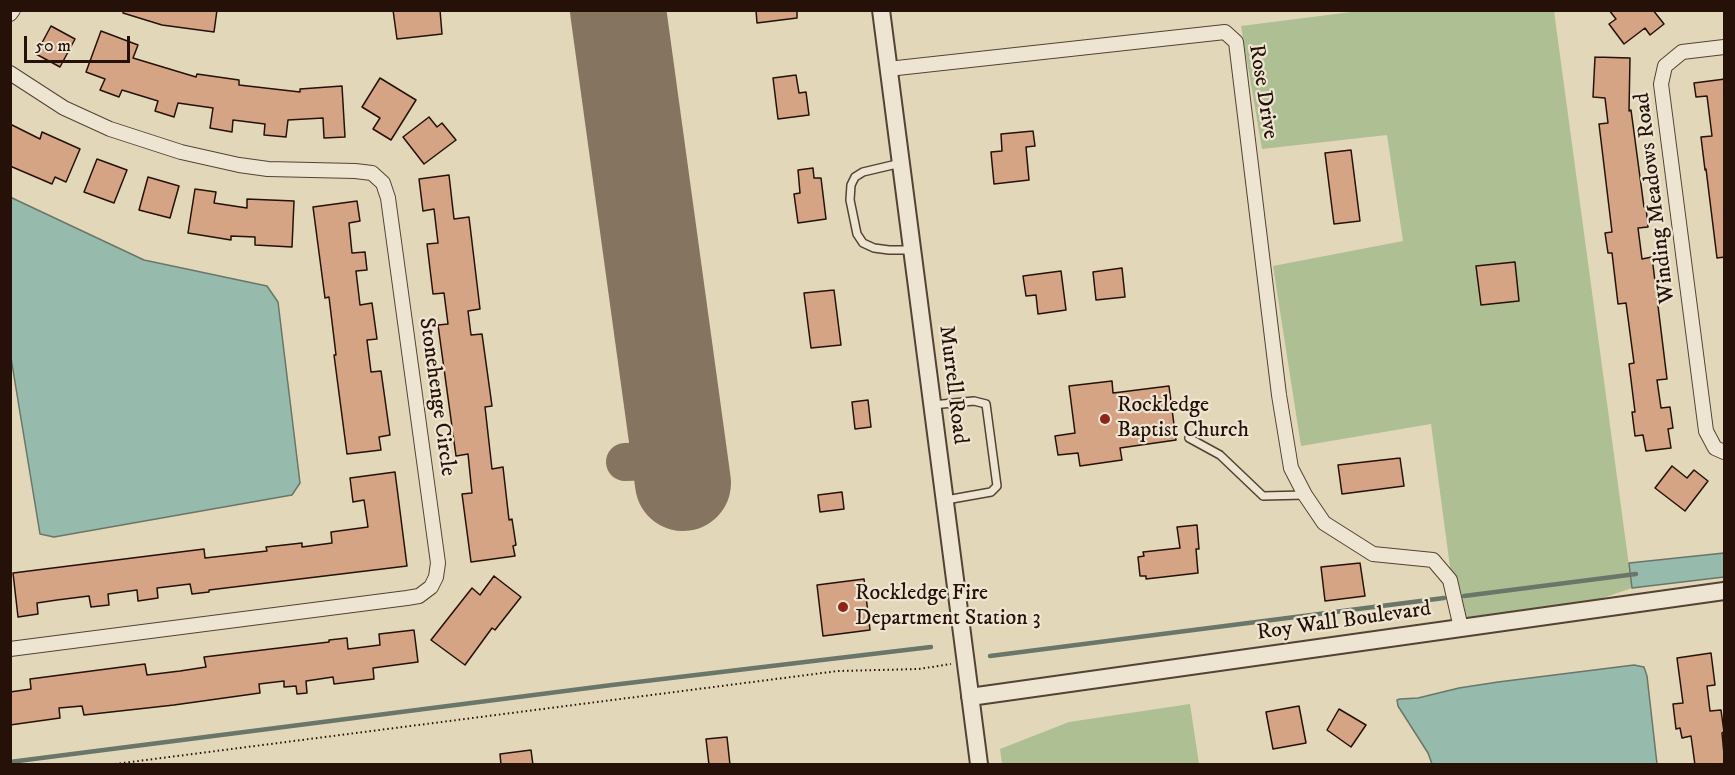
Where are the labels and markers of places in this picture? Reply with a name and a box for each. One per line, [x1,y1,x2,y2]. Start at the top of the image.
place label: Rockledge Baptist Church [1117,393,1249,445]
marker: Rockledge Baptist Church [1098,412,1112,426]
place label: Rockledge Fire Department Station 3 [855,581,1041,632]
marker: Rockledge Fire Department Station 3 [836,600,850,614]

